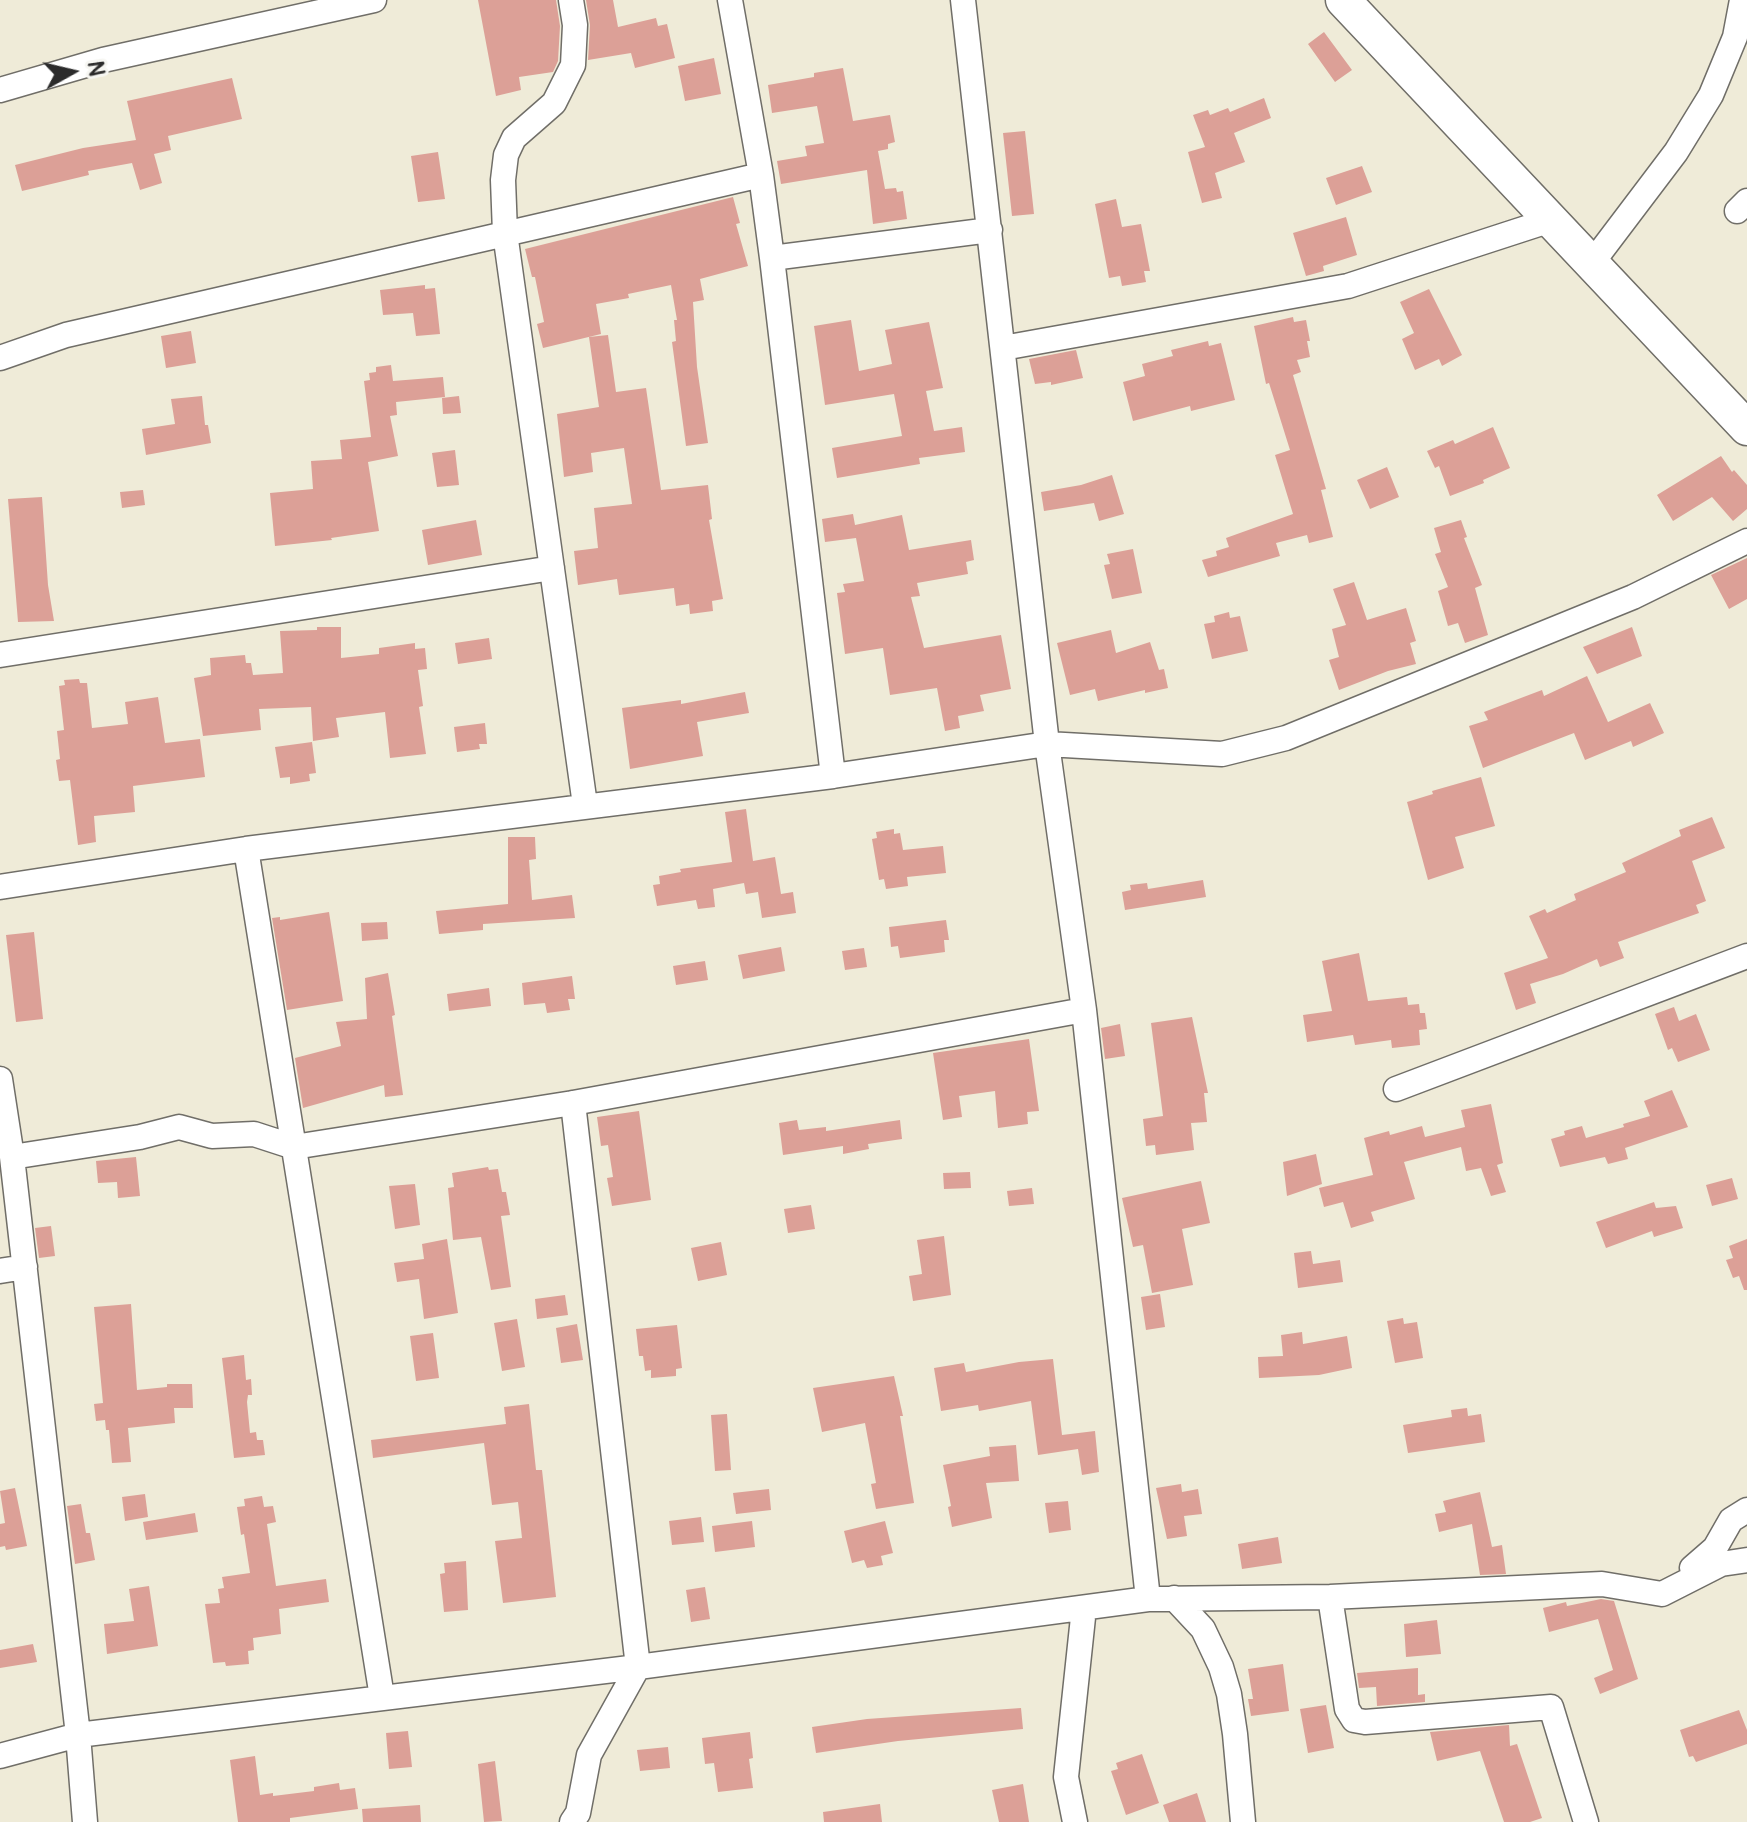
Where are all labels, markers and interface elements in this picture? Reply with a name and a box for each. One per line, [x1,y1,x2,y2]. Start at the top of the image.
north arrow [32,32,112,112]
text: N [81,59,111,78]

